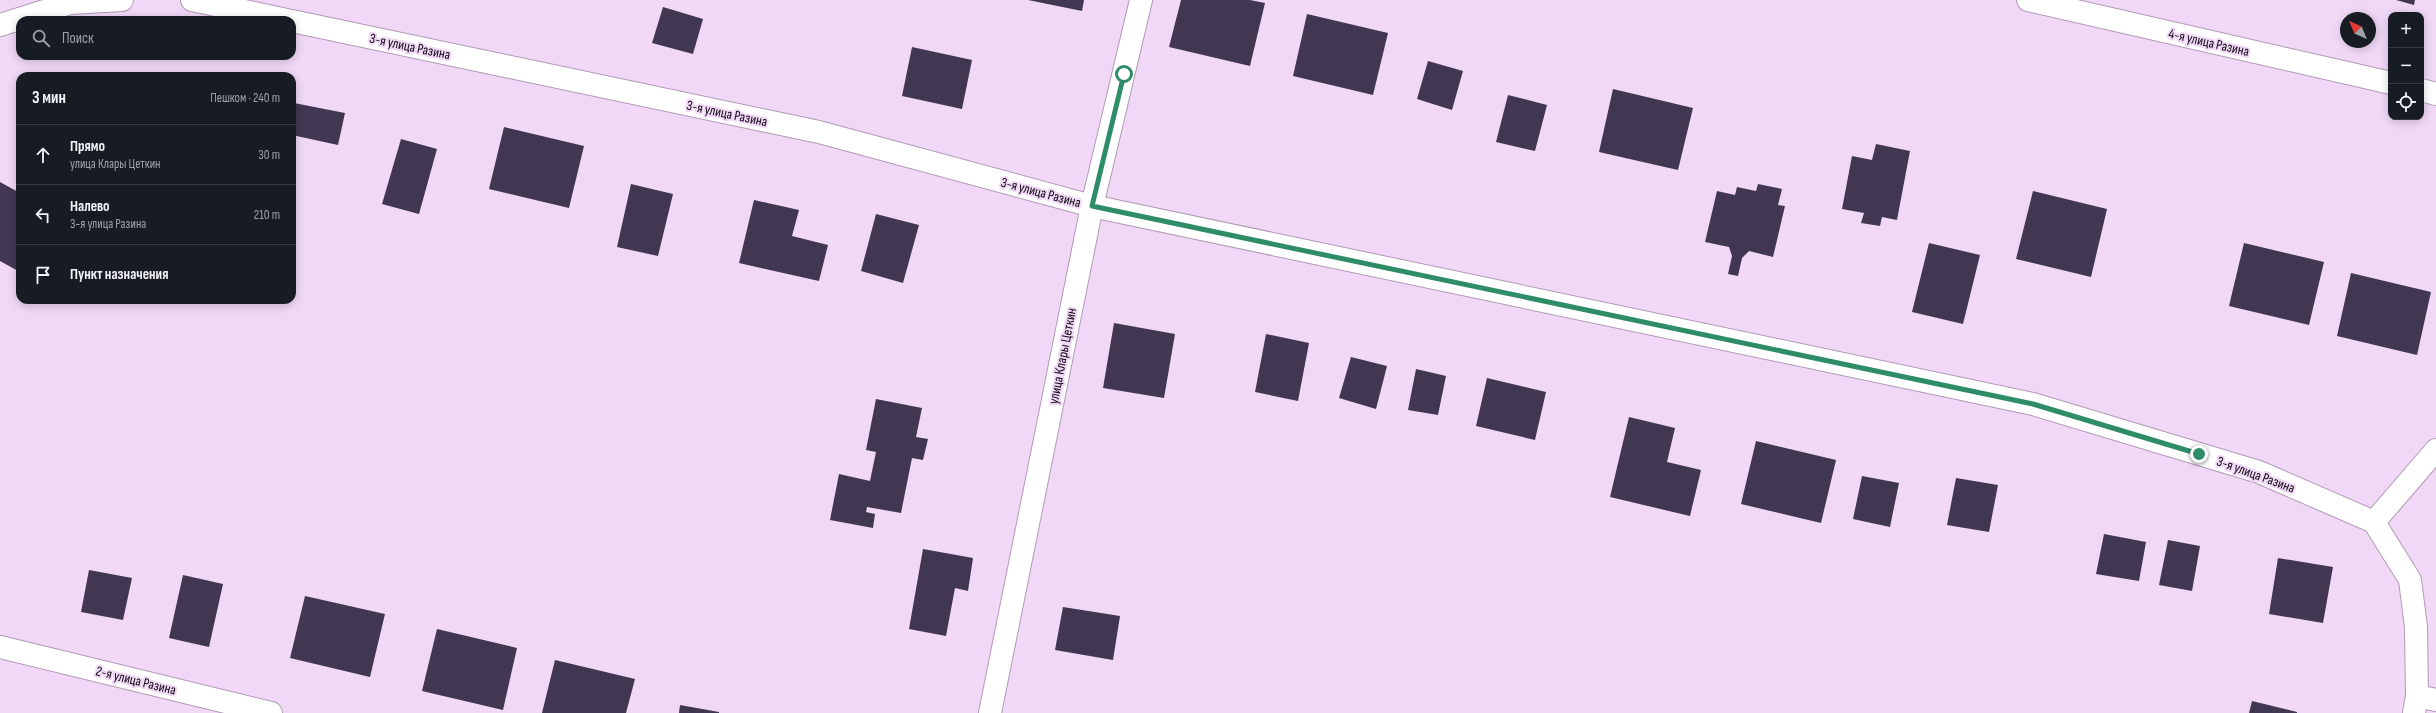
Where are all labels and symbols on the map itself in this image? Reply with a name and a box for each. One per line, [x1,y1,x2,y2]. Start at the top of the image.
north arrow [2340,12,2376,48]
street label: 4-я улица Разина [2167,25,2251,60]
street label: 3-я улица Разина [368,30,452,63]
route start [1115,65,1133,83]
street label: 3-я улица Разина [685,97,769,130]
street label: 3-я улица Разина [999,174,1083,211]
street label: улица Клары Цеткин [1045,306,1080,406]
route end [2190,445,2208,463]
street label: 3-я улица Разина [2214,452,2297,497]
street label: 2-я улица Разина [94,662,178,699]

